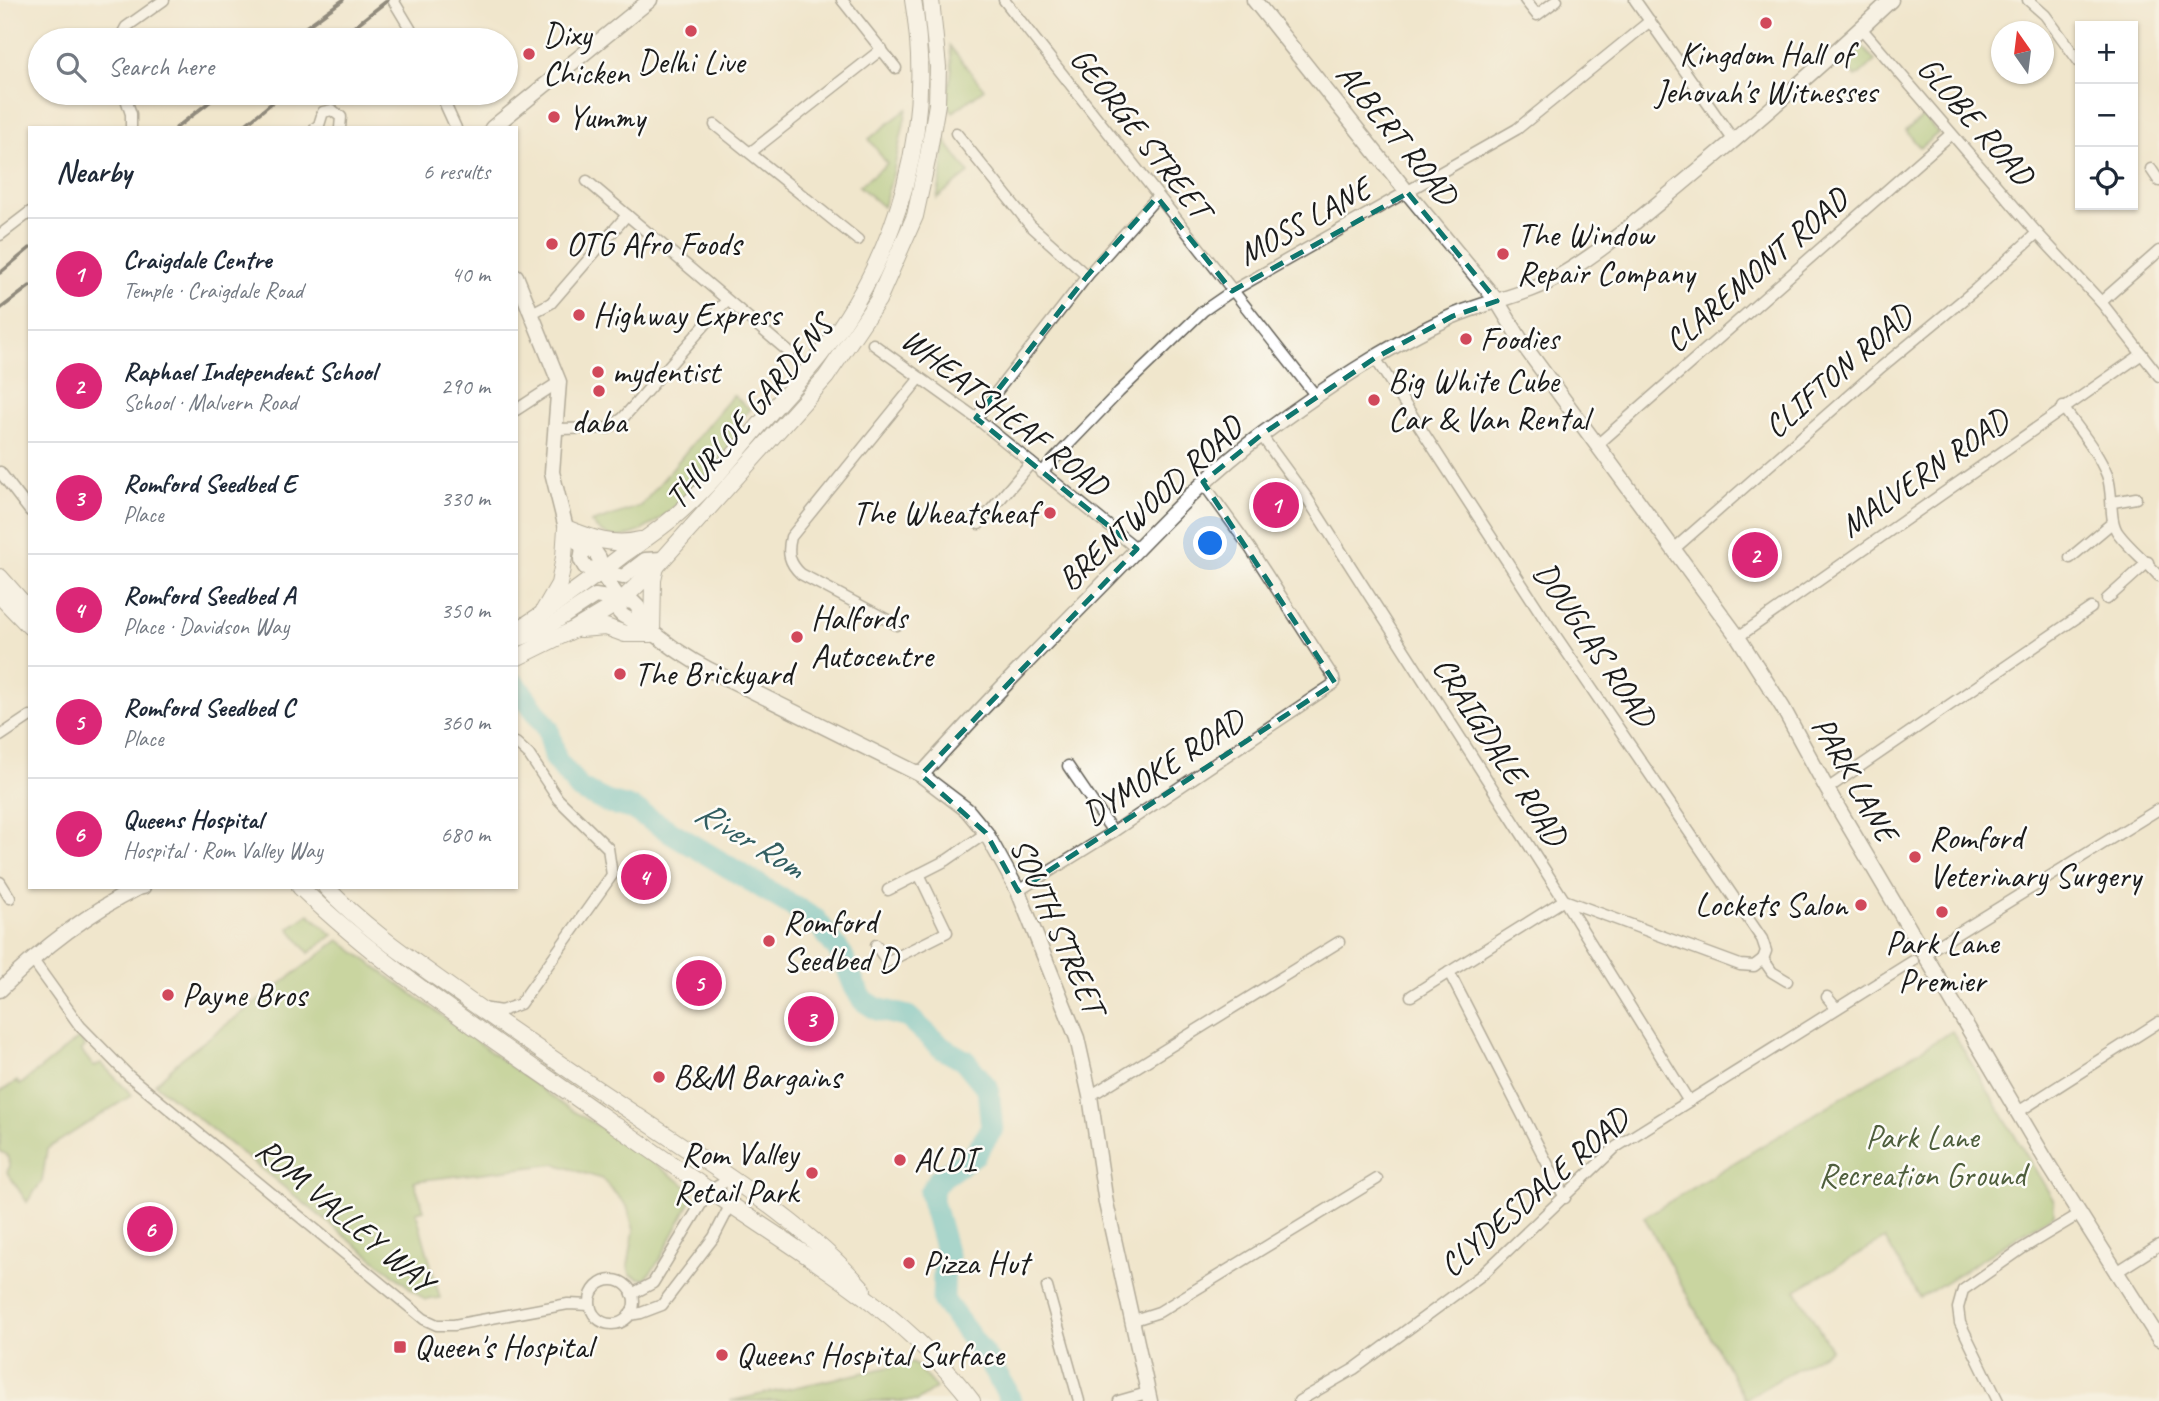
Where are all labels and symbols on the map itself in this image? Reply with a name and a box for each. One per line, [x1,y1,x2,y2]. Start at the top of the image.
place label: Dixy Chicken [543,14,630,94]
marker: Kingdom Hall of Jehovah's Witnesses [1758,15,1774,31]
north arrow [1991,21,2054,84]
marker: Delhi Live [683,23,699,39]
place label: Kingdom Hall of Jehovah's Witnesses [1653,33,1880,113]
street label: GEORGE STREET [1061,39,1225,233]
place label: Delhi Live [637,41,747,83]
marker: Dixy Chicken [521,46,537,62]
street label: GLOBE ROAD [1908,48,2045,196]
street label: ALBERT ROAD [1327,54,1469,216]
place label: Yummy [568,96,648,138]
marker: Yummy [546,109,562,125]
street label: MOSS LANE [1230,165,1381,275]
street label: CLAREMONT ROAD [1655,177,1859,361]
place label: The Window Repair Company [1517,214,1697,294]
place label: OTG Afro Foods [566,223,744,265]
marker: OTG Afro Foods [544,236,560,252]
marker: The Window Repair Company [1495,246,1511,262]
street label: CLIFTON ROAD [1755,293,1923,447]
place label: Highway Express [593,294,783,336]
street label: THURLOE GARDENS [655,302,846,518]
marker: Highway Express [571,307,587,323]
street label: WHEATSHEAF ROAD [893,318,1119,508]
place label: Foodies [1480,318,1561,360]
marker: Foodies [1458,331,1474,347]
place label: mydentist [612,351,723,393]
place label: Big White Cube Car & Van Rental [1388,360,1594,440]
marker: mydentist [590,364,606,380]
marker: daba [591,383,607,399]
marker: Big White Cube Car & Van Rental [1366,392,1382,408]
street label: MALVERN ROAD [1831,398,2019,547]
place label: daba [572,401,628,443]
street label: BRENTWOOD ROAD [1049,405,1253,599]
pin: 1 [1253,479,1299,531]
place label: The Wheatsheaf [852,492,1043,534]
marker: The Wheatsheaf [1042,505,1058,521]
your location [1193,526,1227,560]
pin: 2 [1732,529,1778,581]
street label: DOUGLAS ROAD [1524,554,1667,737]
place label: Halfords Autocentre [811,597,935,677]
marker: Halfords Autocentre [789,629,805,645]
street label: CRAIGDALE ROAD [1423,648,1578,856]
place label: The Brickyard [634,653,798,695]
marker: The Brickyard [612,666,628,682]
street label: DYMOKE ROAD [1074,698,1254,835]
street label: PARK LANE [1802,709,1910,853]
water label: River Rom [687,789,815,890]
place label: Romford Veterinary Surgery [1929,817,2143,897]
street label: SOUTH STREET [1001,831,1118,1027]
marker: Romford Veterinary Surgery [1907,849,1923,865]
pin: 4 [621,851,667,903]
place label: Lockets Salon [1695,884,1849,926]
marker: Lockets Salon [1853,897,1869,913]
place label: Romford Seedbed D [783,901,901,981]
marker: Park Lane Premier [1934,904,1950,920]
place label: Park Lane Premier [1885,922,2001,1002]
marker: Romford Seedbed D [761,933,777,949]
pin: 5 [676,957,722,1009]
place label: Payne Bros [182,974,309,1016]
marker: Payne Bros [160,987,176,1003]
pin: 3 [788,993,834,1045]
place label: B&M Bargains [673,1056,844,1098]
marker: B&M Bargains [651,1069,667,1085]
street label: CLYDESDALE ROAD [1431,1096,1640,1286]
park label: Park Lane Recreation Ground [1818,1116,2031,1196]
street label: ROM VALLEY WAY [247,1128,447,1305]
place label: Rom Valley Retail Park [674,1133,801,1213]
place label: ALDI [914,1139,983,1181]
marker: ALDI [892,1152,908,1168]
marker: Rom Valley Retail Park [804,1165,820,1181]
pin: 6 [127,1203,173,1255]
place label: Pizza Hut [923,1242,1033,1284]
marker: Pizza Hut [901,1255,917,1271]
place label: Queen's Hospital [414,1326,598,1368]
place label: Queens Hospital Surface [736,1334,1006,1376]
marker: Queen's Hospital [392,1339,408,1355]
marker: Queens Hospital Surface [714,1347,730,1363]

